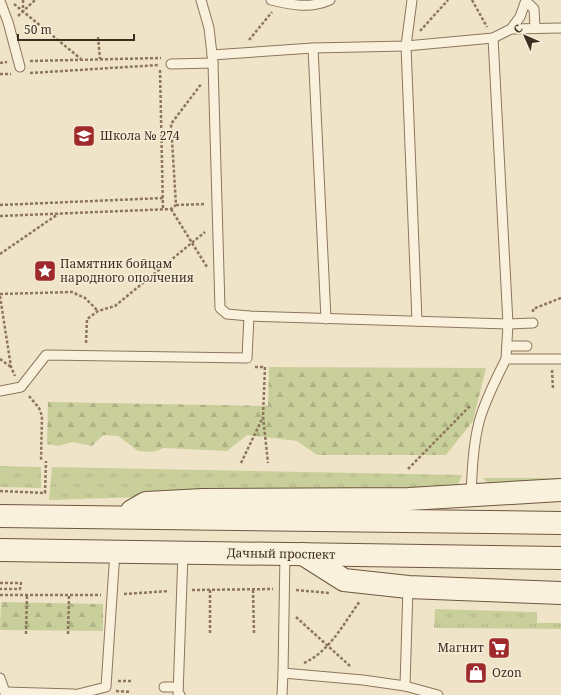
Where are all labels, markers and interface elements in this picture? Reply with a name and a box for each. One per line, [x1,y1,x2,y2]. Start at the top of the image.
scale bar [18,16,134,42]
north arrow [505,16,545,56]
text: 50 m [24,21,52,38]
text: С [510,21,525,36]
school or university icon: Школа № 274 [71,123,97,149]
place label: Школа № 274 [100,127,180,144]
place label: Памятник бойцам народного ополчения [60,255,194,286]
place icon: Памятник бойцам народного ополчения [32,258,58,284]
street label: Дачный проспект [227,544,336,563]
supermarket icon: Магнит [486,635,512,661]
place label: Магнит [437,639,485,656]
shop icon: Ozon [463,660,489,686]
place label: Ozon [492,664,522,681]

